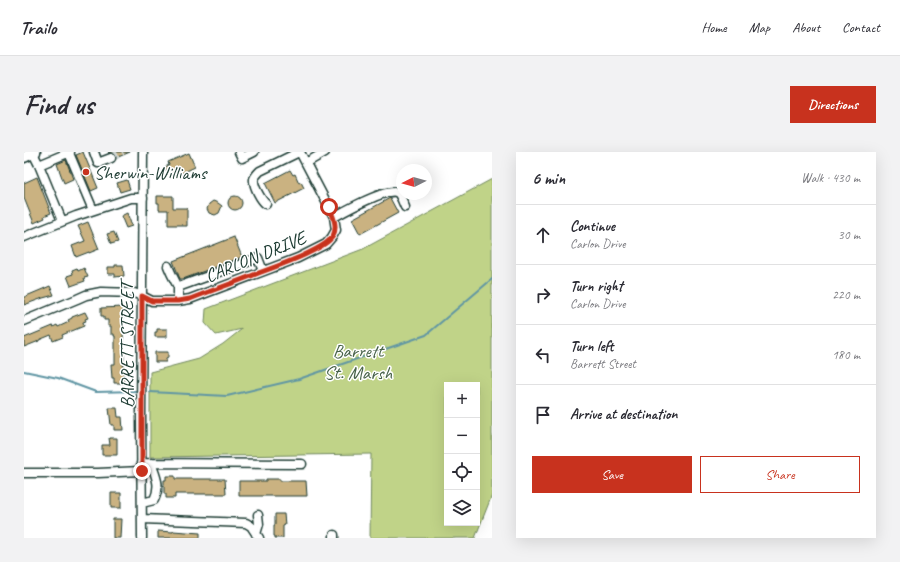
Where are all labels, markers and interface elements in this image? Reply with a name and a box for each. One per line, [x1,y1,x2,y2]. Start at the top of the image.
text: Trailo [20,16,56,40]
text: Home [701,19,727,36]
text: Map [749,19,770,36]
text: About [792,19,820,36]
text: Contact [842,19,880,36]
button: Directions [790,86,876,123]
text: Find us [24,87,94,122]
place label: Sherwin-Williams [94,161,209,185]
north arrow [396,164,432,200]
marker: Sherwin-Williams [81,167,91,177]
text: 6 min [532,168,565,189]
text: Walk · 430 m [801,170,860,186]
route start [320,198,338,216]
text: Continue [570,217,615,236]
icon: ahead [532,224,554,246]
street label: CARLON DRIVE [201,225,312,288]
text: 30 m [838,227,860,243]
text: Carlon Drive [570,236,626,252]
street label: BARRETT STREET [115,277,139,408]
text: Turn right [570,277,623,296]
icon: right [532,284,554,306]
text: 220 m [832,287,860,303]
text: Carlon Drive [570,296,626,312]
text: Turn left [570,337,613,356]
park label: Barrett St. Marsh [324,339,392,385]
icon: left [532,344,554,366]
text: 180 m [832,347,860,363]
text: Barrett Street [570,356,636,372]
map controls [444,382,480,526]
button: + [444,382,480,418]
icon: arrive [532,404,554,426]
text: Arrive at destination [570,405,677,424]
button: − [444,418,480,454]
button: locate [444,454,480,490]
button: Save [532,456,692,493]
button: Share [700,456,860,493]
route end [133,462,151,480]
button: layers [444,490,480,526]

